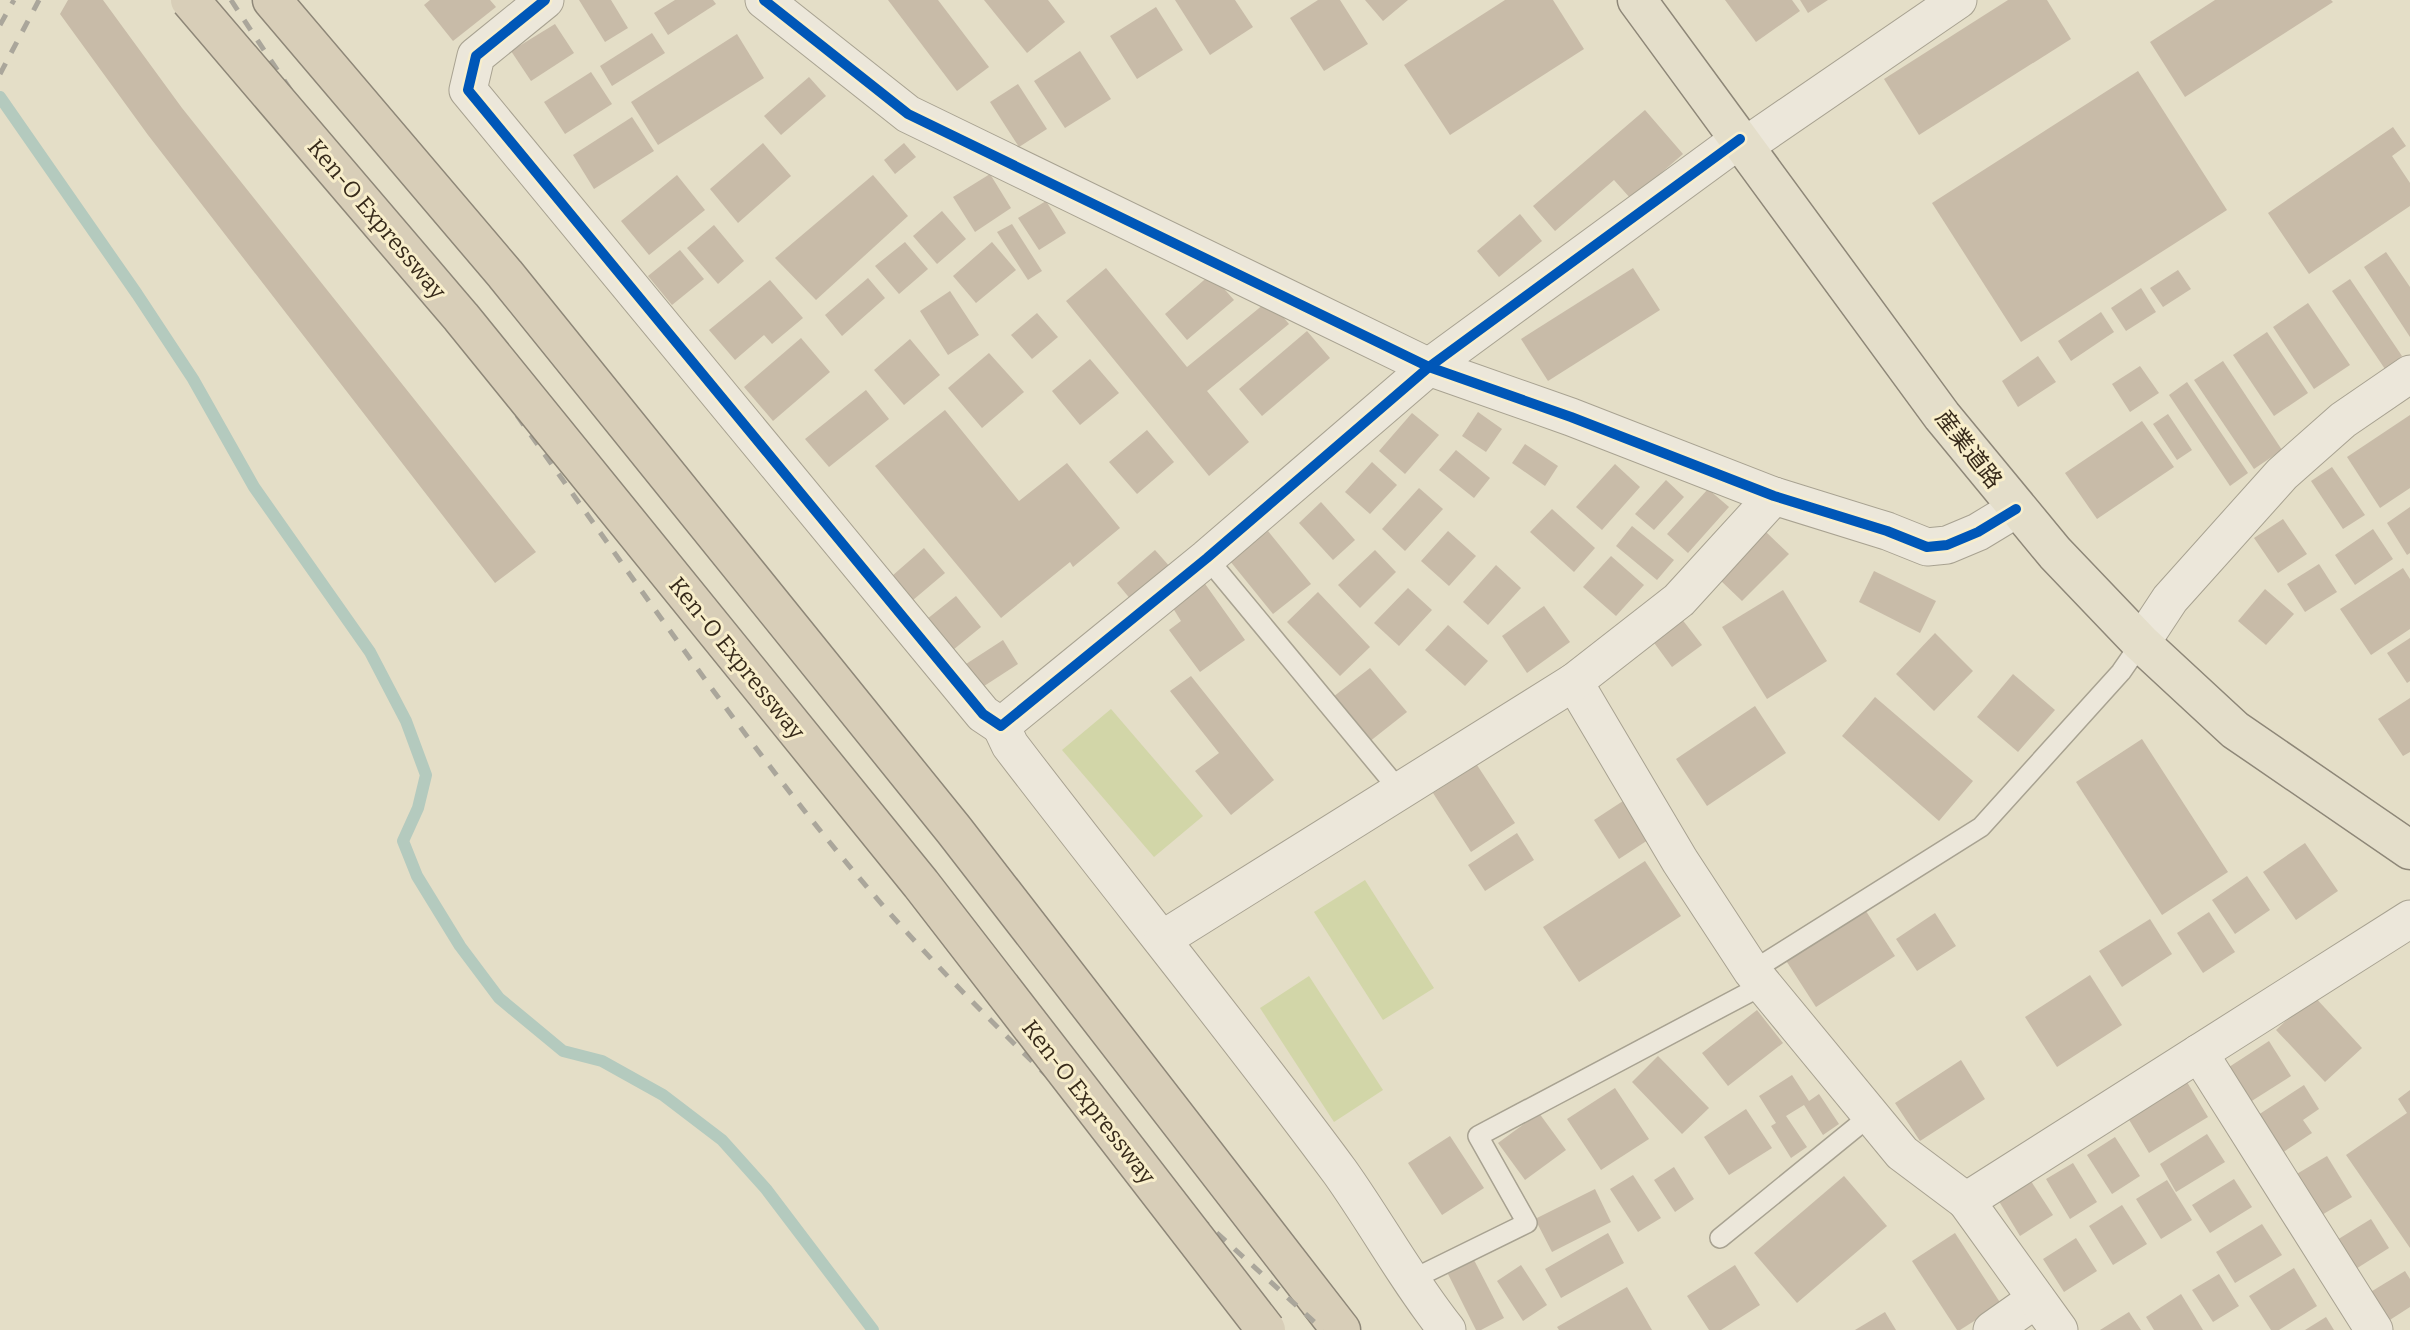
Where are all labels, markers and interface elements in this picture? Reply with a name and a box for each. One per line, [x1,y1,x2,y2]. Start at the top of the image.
street label: Ken-O Expressway [302,133,453,305]
street label: 産業道路 [1930,404,2008,494]
street label: Ken-O Expressway [663,571,811,745]
street label: Ken-O Expressway [1016,1014,1162,1190]

